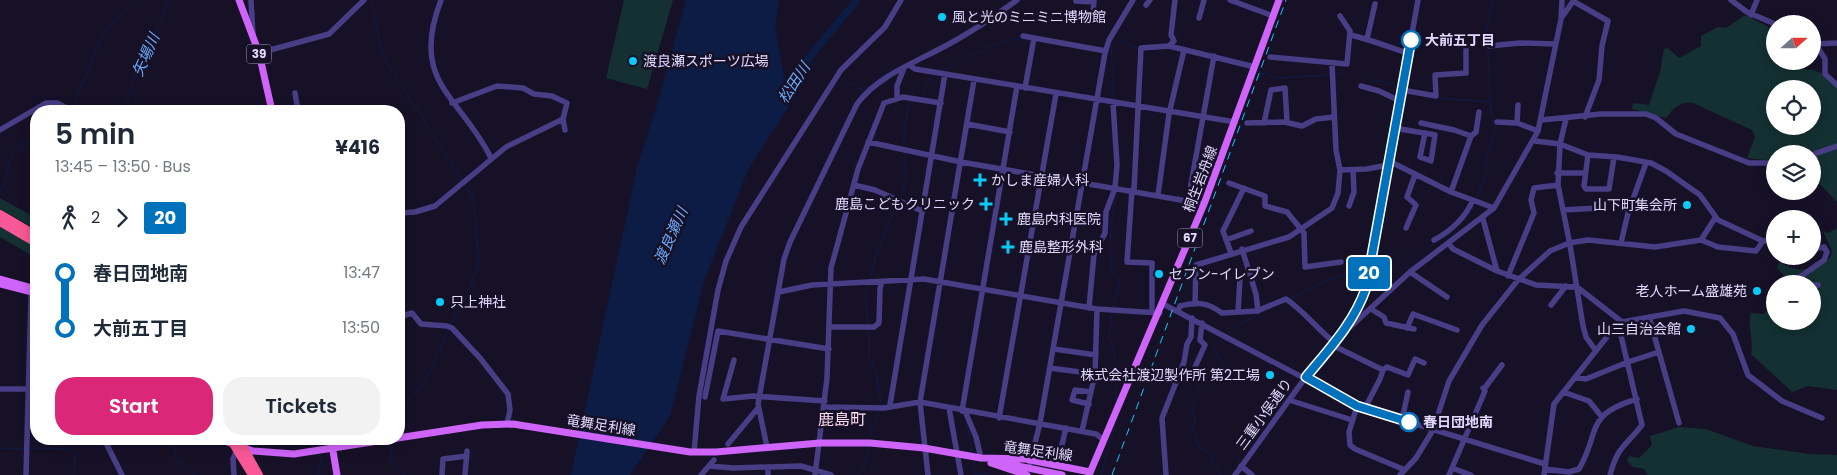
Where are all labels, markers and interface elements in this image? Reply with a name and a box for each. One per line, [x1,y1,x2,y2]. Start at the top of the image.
place label: 風と光のミニミニ博物館 [952,7,1106,27]
marker: 風と光のミニミニ博物館 [936,11,948,23]
north arrow [1766,15,1821,70]
map controls [1766,15,1821,330]
water label: 矢場川 [127,28,165,80]
marker: 大前五丁目 [1401,30,1421,50]
place label: 大前五丁目 [1425,30,1495,50]
road number: 39 [246,44,272,64]
place label: 渡良瀬スポーツ広場 [643,51,769,71]
marker: 渡良瀬スポーツ広場 [627,55,639,67]
water label: 松田川 [773,56,816,107]
button: locate [1766,80,1821,135]
text: 5 min [55,115,135,154]
text: ¥416 [335,134,380,161]
street label: 桐生岩舟線 [1178,143,1222,215]
button: layers [1766,145,1821,200]
text: 13:45 – 13:50 · Bus [55,155,191,178]
place label: かしま産婦人科 [991,170,1089,190]
marker: かしま産婦人科 [973,173,987,187]
place label: 鹿島こどもクリニック [835,194,975,214]
place label: 山下町集会所 [1593,195,1677,215]
marker: 鹿島こどもクリニック [979,197,993,211]
marker: 山下町集会所 [1681,199,1693,211]
water label: 渡良瀬川 [649,202,693,267]
icon: walk [55,204,83,232]
icon: forward [108,204,136,232]
text: 20 [154,205,176,230]
text: 2 [91,206,100,229]
place label: 鹿島内科医院 [1017,209,1101,229]
button: + [1766,210,1821,265]
marker: 鹿島内科医院 [999,212,1013,226]
road number: 67 [1178,228,1202,248]
place label: 鹿島整形外科 [1019,237,1103,257]
marker: 鹿島整形外科 [1001,240,1015,254]
line badge: 20 [1346,257,1392,289]
text: 春日団地南 [93,260,188,287]
text: 20 [1358,260,1380,285]
text: 13:47 [343,261,380,284]
place label: セブン-イレブン [1169,264,1275,284]
marker: セブン-イレブン [1153,268,1165,280]
button: − [1766,275,1821,330]
place label: 老人ホーム盛雄苑 [1635,281,1747,301]
marker: 老人ホーム盛雄苑 [1751,285,1763,297]
place label: 只上神社 [450,292,506,312]
marker: 只上神社 [434,296,446,308]
text: 大前五丁目 [93,315,188,342]
text: 13:50 [342,316,380,339]
place label: 山三自治会館 [1597,319,1681,339]
marker: 山三自治会館 [1685,323,1697,335]
place label: 株式会社渡辺製作所 第2工場 [1080,365,1260,385]
marker: 株式会社渡辺製作所 第2工場 [1264,369,1276,381]
street label: 三重小俣通り [1231,374,1297,454]
button: Start [55,377,213,435]
button: Tickets [223,377,380,435]
district label: 鹿島町 [818,408,866,431]
street label: 竜舞足利線 [565,410,637,440]
marker: 春日団地南 [1399,412,1419,432]
place label: 春日団地南 [1423,412,1493,432]
street label: 竜舞足利線 [1002,436,1074,466]

